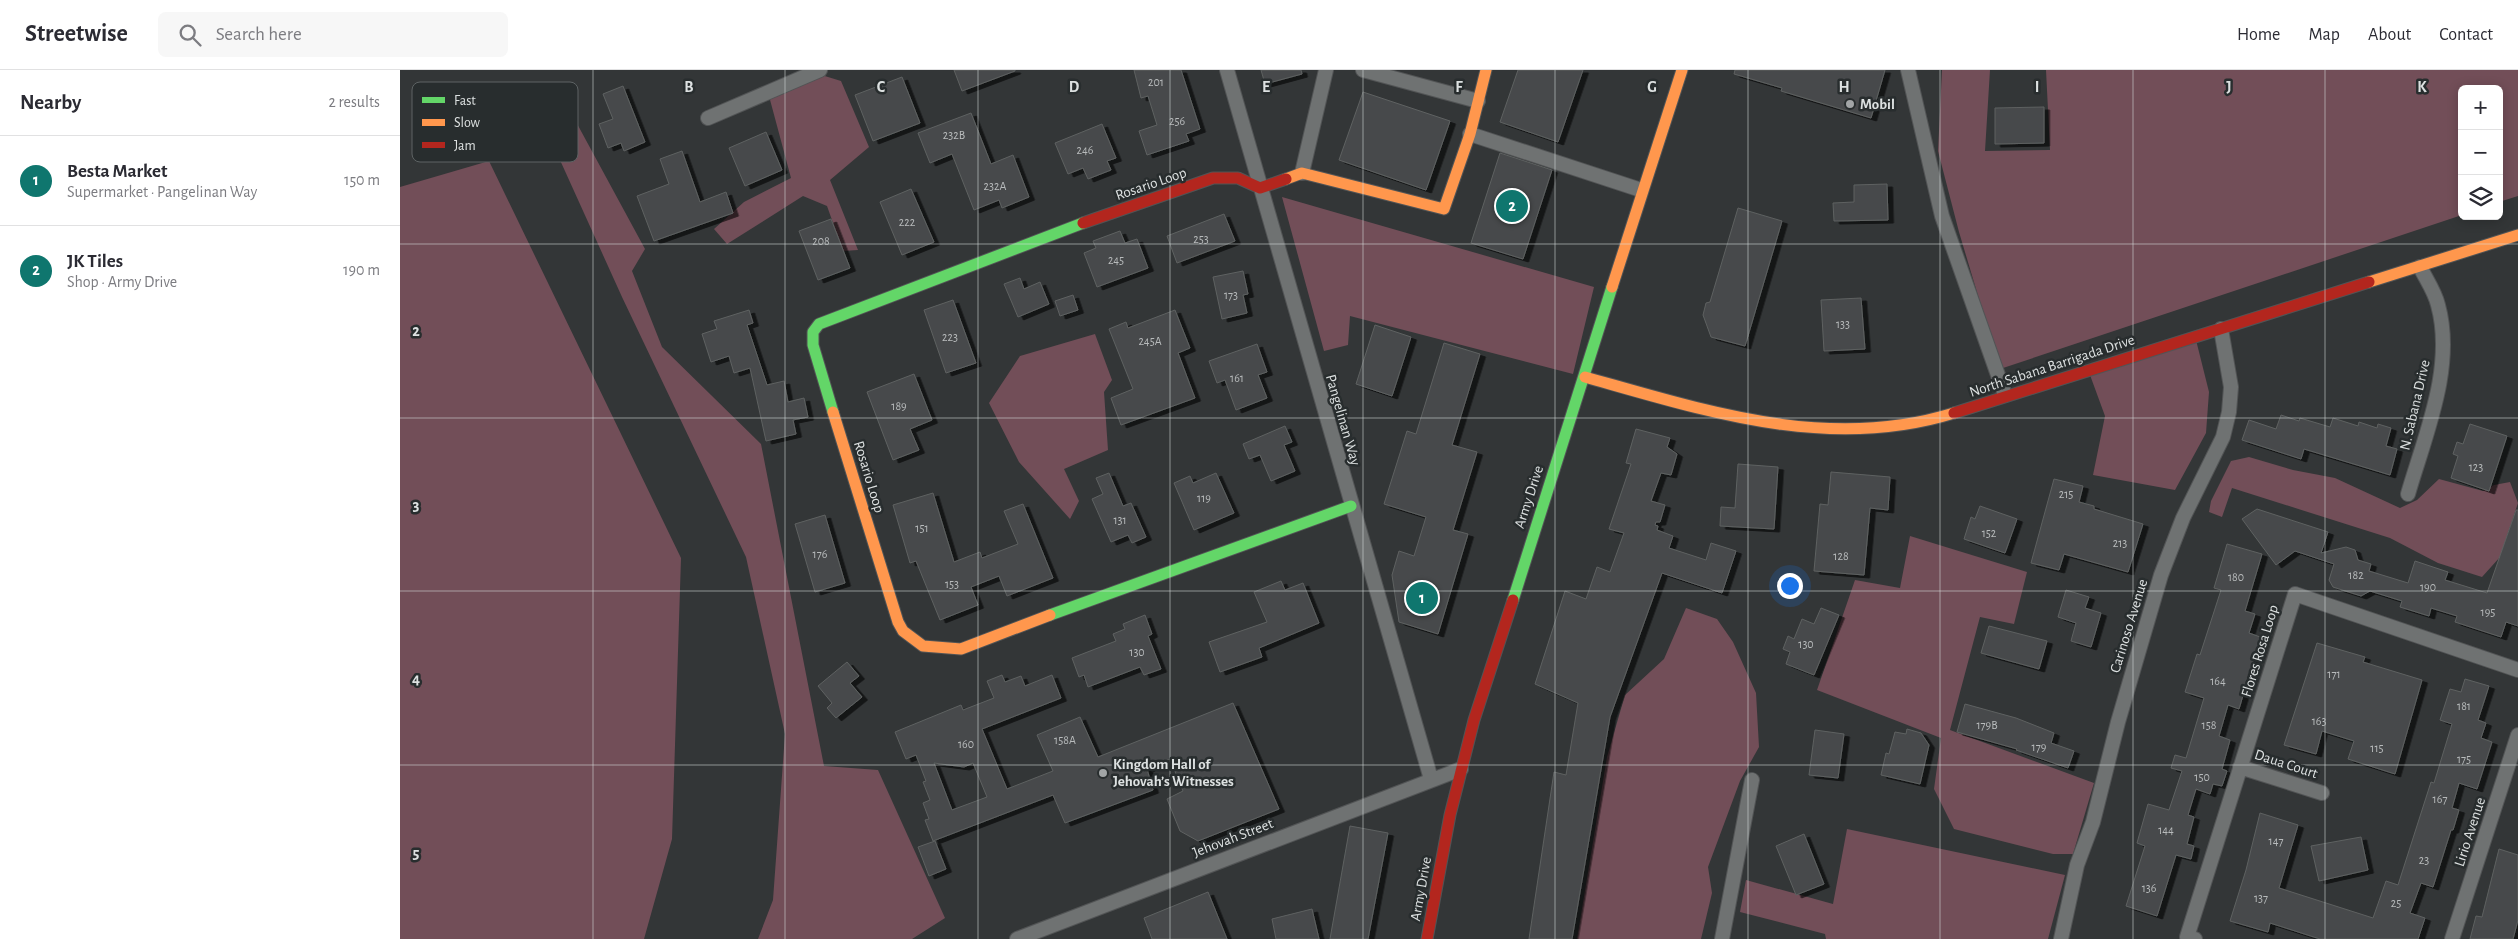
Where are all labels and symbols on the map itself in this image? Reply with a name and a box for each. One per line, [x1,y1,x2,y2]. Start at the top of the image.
house number: 201 [1148,76,1164,88]
text: B [684,79,694,95]
text: C [877,79,886,95]
text: D [1069,79,1080,95]
text: E [1262,79,1270,95]
text: F [1455,79,1463,95]
text: G [1647,79,1657,95]
text: H [1838,79,1850,95]
text: I [2035,79,2039,95]
text: J [2226,79,2232,95]
text: K [2417,79,2427,95]
legend [412,82,578,162]
text: Fast [454,94,476,108]
place label: Mobil [1860,97,1895,112]
marker: Mobil [1844,98,1856,110]
house number: 256 [1169,115,1185,127]
text: Slow [454,116,481,130]
house number: 232B [943,129,965,141]
text: Jam [454,139,476,153]
house number: 246 [1077,144,1094,156]
street label: Rosario Loop [1113,165,1189,203]
house number: 232A [984,180,1006,192]
pin: 2 [1496,187,1528,225]
house number: 222 [899,216,916,228]
house number: 253 [1193,233,1209,245]
house number: 208 [812,235,830,247]
house number: 245 [1108,254,1124,266]
house number: 173 [1224,289,1238,301]
house number: 133 [1836,318,1850,330]
text: 2 [412,323,420,339]
house number: 223 [942,331,958,343]
street label: North Sabana Barrigada Drive [1967,332,2137,400]
house number: 245A [1138,335,1162,347]
street label: N. Sabana Drive [2397,358,2433,452]
house number: 161 [1230,372,1244,384]
street label: Pangelinan Way [1323,373,1363,468]
house number: 189 [891,400,907,412]
street label: Rosario Loop [851,439,887,515]
house number: 123 [2469,461,2483,473]
street label: Army Drive [1512,464,1546,530]
house number: 215 [2059,488,2073,500]
house number: 119 [1197,492,1211,504]
text: 3 [413,497,420,513]
house number: 131 [1113,514,1127,526]
house number: 151 [915,522,929,534]
house number: 152 [1982,527,1997,539]
house number: 213 [2113,537,2127,549]
house number: 176 [813,548,828,560]
house number: 128 [1833,550,1849,562]
house number: 182 [2348,569,2364,581]
house number: 180 [2228,571,2244,583]
your location [1777,573,1803,599]
street label: Carinoso Avenue [2108,577,2150,675]
house number: 153 [945,578,959,590]
pin: 1 [1406,579,1438,617]
house number: 190 [2420,581,2436,593]
street label: Flores Rosa Loop [2239,603,2281,699]
house number: 195 [2481,606,2495,618]
house number: 130 [1798,638,1814,650]
house number: 130 [1129,646,1145,658]
house number: 171 [2327,668,2341,680]
text: 4 [412,671,420,687]
house number: 164 [2210,675,2226,687]
house number: 181 [2457,700,2471,712]
house number: 163 [2312,715,2326,727]
house number: 179B [1976,719,1998,731]
house number: 158 [2202,719,2217,731]
house number: 158A [1054,734,1076,746]
house number: 160 [958,738,974,750]
house number: 179 [2032,741,2047,753]
house number: 115 [2370,742,2384,754]
street label: Daua Court [2252,747,2320,781]
house number: 175 [2457,753,2471,765]
place label: Kingdom Hall of Jehovah’s Witnesses [1113,757,1234,789]
marker: Kingdom Hall of Jehovah’s Witnesses [1097,767,1109,779]
house number: 150 [2194,771,2210,783]
house number: 167 [2433,793,2447,805]
street label: Lirio Avenue [2452,795,2488,869]
street label: Jehovah Street [1191,816,1275,860]
house number: 144 [2158,824,2174,836]
house number: 147 [2269,835,2283,847]
text: 5 [413,845,420,861]
house number: 23 [2419,854,2429,866]
street label: Army Drive [1408,856,1434,922]
house number: 136 [2142,882,2157,894]
house number: 137 [2254,892,2268,904]
house number: 25 [2391,897,2401,909]

